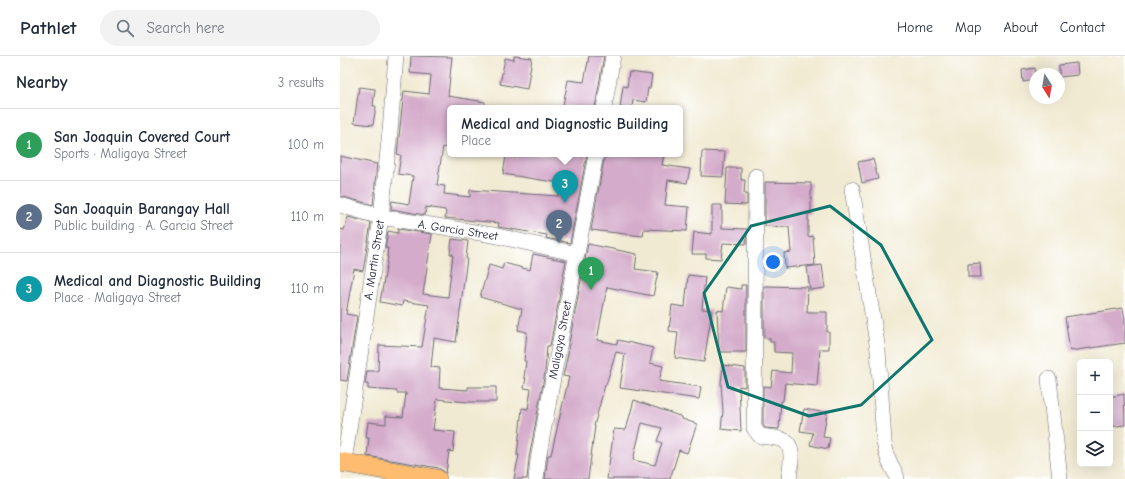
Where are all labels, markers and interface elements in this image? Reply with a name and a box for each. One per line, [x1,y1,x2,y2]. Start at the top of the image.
search box [100,10,380,46]
text: Pathlet [20,17,76,39]
icon: search [114,17,136,39]
text: Search here [146,19,225,37]
text: Home [897,19,933,36]
text: Map [955,19,981,36]
text: About [1003,19,1038,36]
text: Contact [1060,19,1105,36]
north arrow [1029,68,1065,104]
text: Nearby [16,73,67,92]
text: 3 results [278,75,324,90]
popup [447,105,683,157]
text: Medical and Diagnostic Building [461,115,669,133]
text: San Joaquin Covered Court [54,128,230,146]
text: Place [461,133,491,148]
text: 1 [26,137,32,152]
text: 100 m [288,137,324,152]
text: Sports · Maligaya Street [54,146,186,161]
pin: 3 [552,170,578,203]
text: San Joaquin Barangay Hall [54,200,230,218]
text: 2 [26,209,32,224]
text: 110 m [291,209,324,224]
pin: 2 [546,210,572,243]
street label: A. Garcia Street [417,217,500,243]
text: Public building · A. Garcia Street [54,218,233,233]
street label: A. Martin Street [361,219,387,301]
your location [763,252,783,272]
pin: 1 [578,257,604,290]
text: Medical and Diagnostic Building [54,272,261,290]
text: 3 [26,281,32,296]
text: 110 m [291,281,324,296]
text: Place · Maligaya Street [54,290,181,305]
street label: Maligaya Street [546,299,575,380]
map controls [1077,359,1113,467]
button: + [1077,359,1113,395]
button: − [1077,395,1113,431]
button: layers [1077,431,1113,467]

